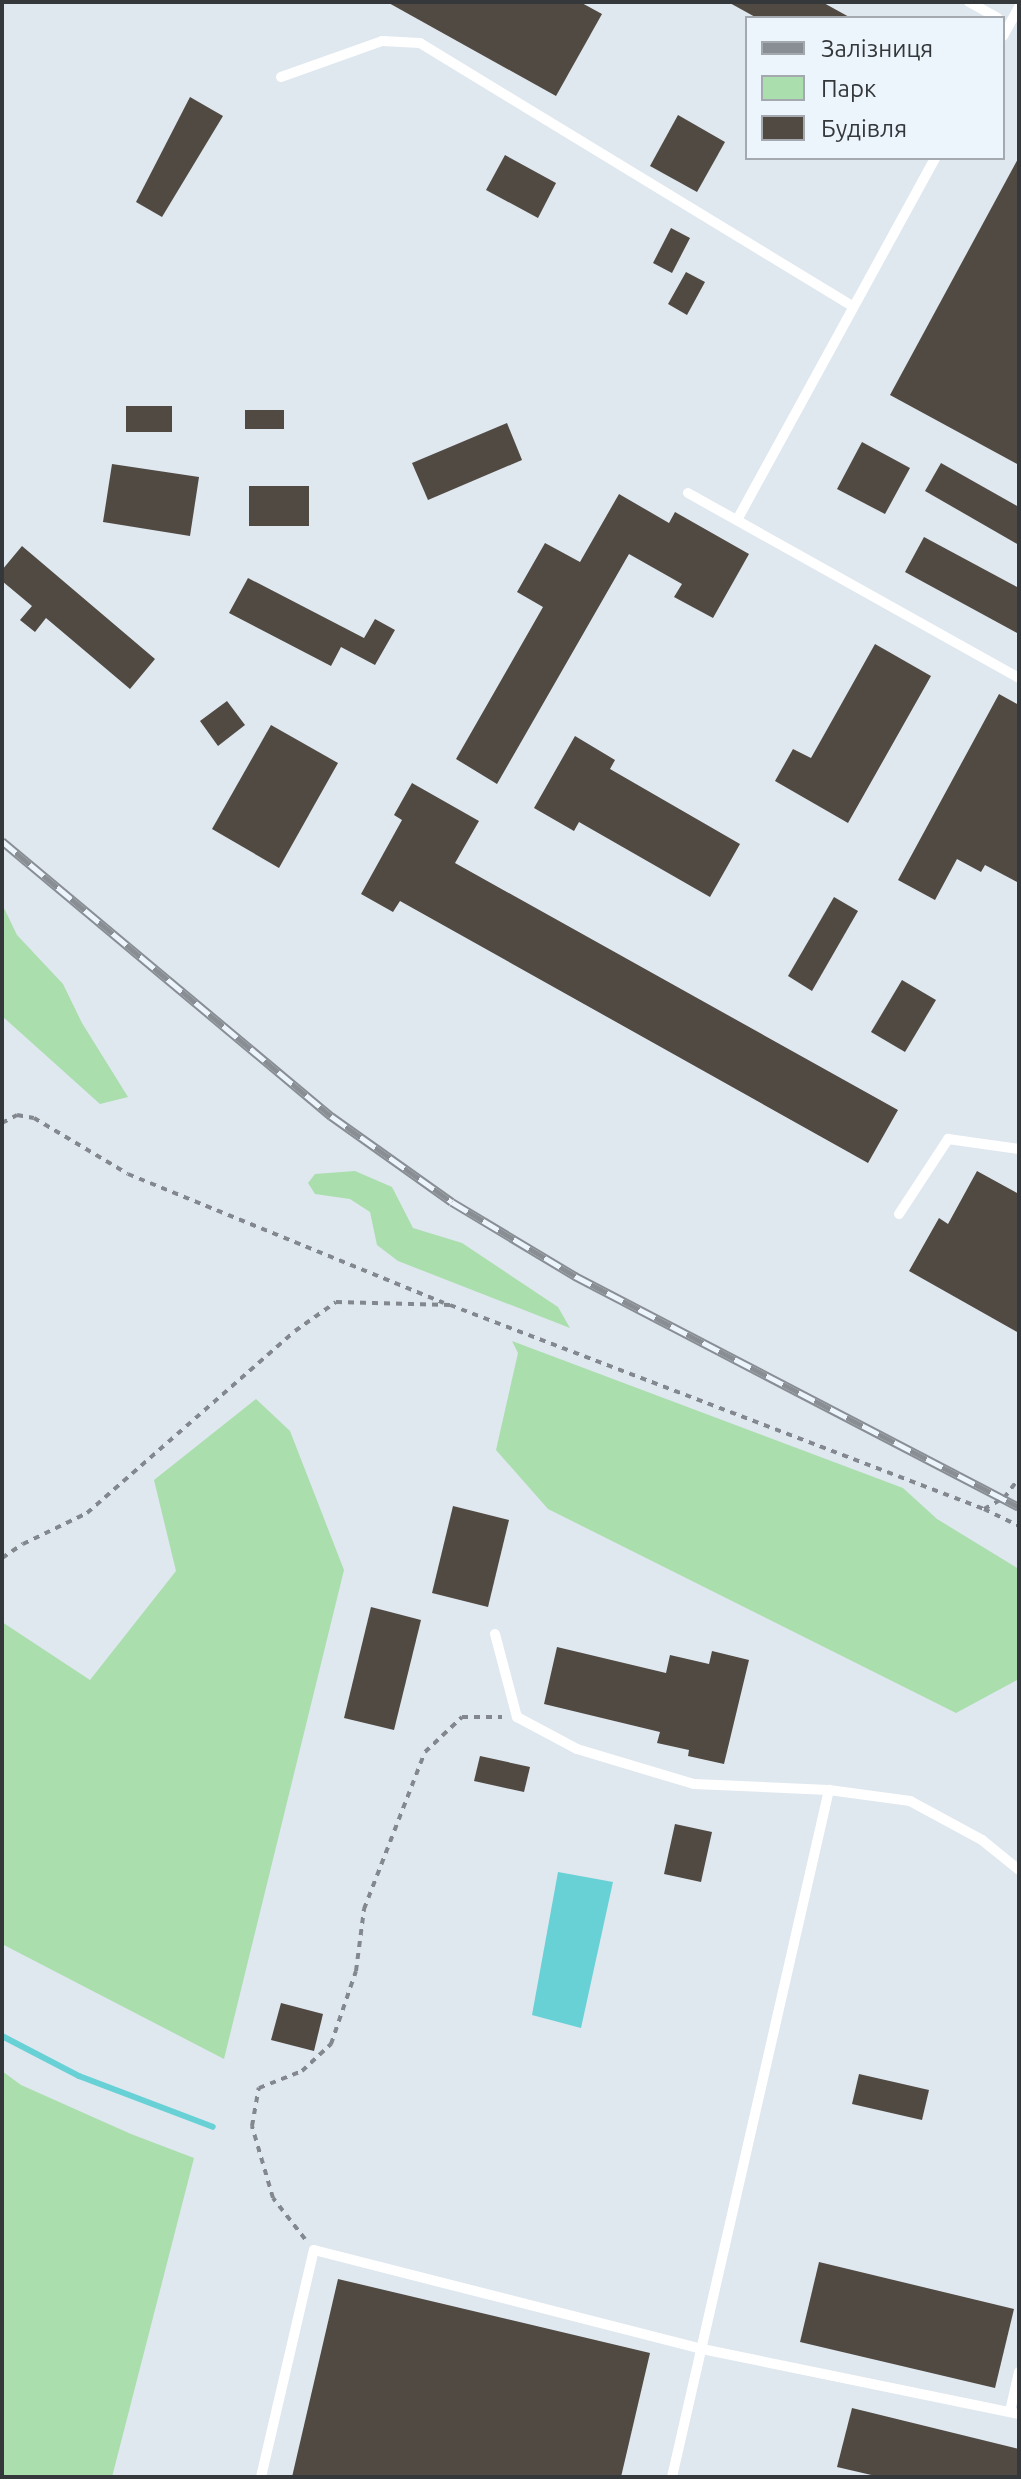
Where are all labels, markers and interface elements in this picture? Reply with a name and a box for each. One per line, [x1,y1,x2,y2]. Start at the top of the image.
legend [745,16,1005,160]
text: Залізниця [821,35,933,62]
text: Парк [821,75,876,102]
text: Будівля [821,115,907,142]

